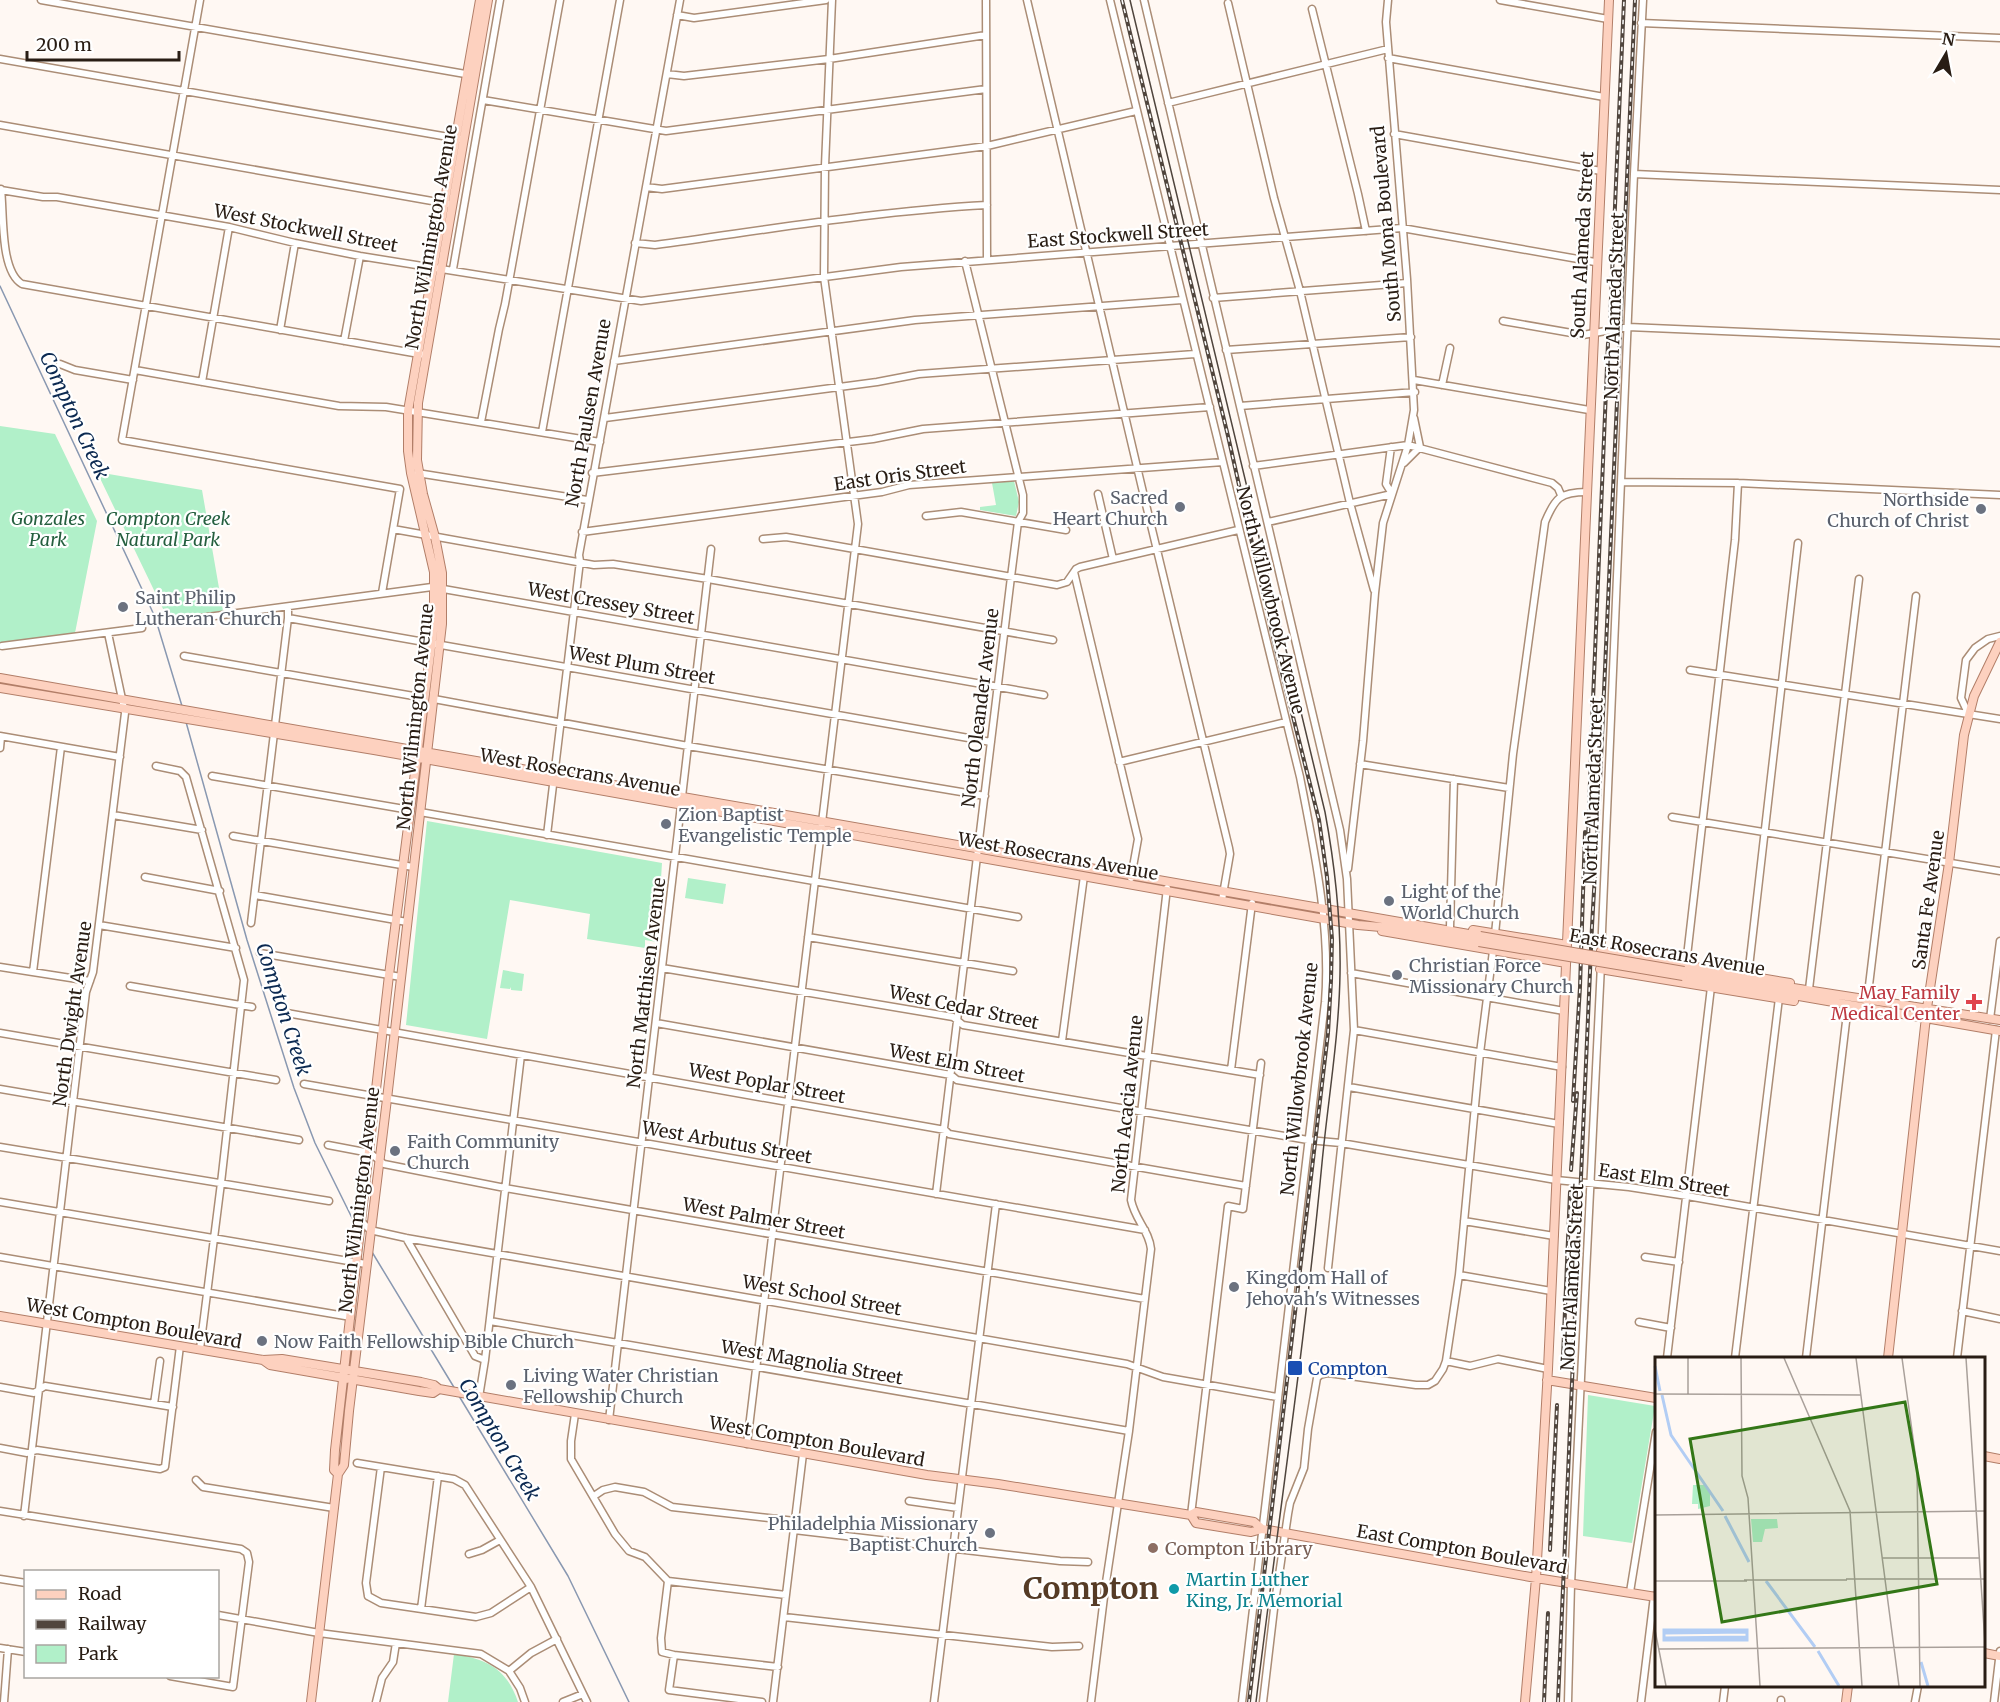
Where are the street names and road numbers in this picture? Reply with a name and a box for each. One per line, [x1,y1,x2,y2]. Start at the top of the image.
street label: North Wilmington Avenue [400,123,462,351]
street label: South Mona Boulevard [1366,125,1406,323]
street label: South Alameda Street [1566,151,1598,339]
street label: West Stockwell Street [211,199,400,257]
street label: North Alameda Street [1599,212,1629,400]
street label: East Stockwell Street [1027,217,1209,253]
street label: North Paulsen Avenue [560,317,616,509]
street label: East Oris Street [832,454,968,496]
street label: North Willowbrook Avenue [1232,484,1310,716]
street label: West Cressey Street [525,577,696,629]
street label: North Wilmington Avenue [392,603,438,831]
street label: North Oleander Avenue [956,607,1004,809]
street label: West Plum Street [566,641,717,689]
street label: North Alameda Street [1578,697,1608,885]
street label: West Rosecrans Avenue [477,743,682,801]
street label: West Rosecrans Avenue [955,827,1160,885]
street label: Santa Fe Avenue [1907,829,1949,971]
street label: North Matthisen Avenue [622,876,670,1090]
street label: North Dwight Avenue [48,920,96,1108]
street label: East Rosecrans Avenue [1567,923,1767,981]
street label: North Willowbrook Avenue [1275,961,1323,1197]
street label: West Cedar Street [886,980,1041,1034]
street label: North Acacia Avenue [1106,1014,1148,1194]
street label: West Elm Street [886,1038,1027,1087]
street label: West Poplar Street [686,1058,847,1108]
street label: North Wilmington Avenue [334,1086,384,1314]
street label: West Arbutus Street [639,1116,814,1168]
street label: East Elm Street [1597,1158,1731,1202]
street label: North Alameda Street [1556,1183,1588,1371]
street label: West Palmer Street [680,1192,847,1244]
street label: West School Street [740,1270,903,1320]
street label: West Compton Boulevard [24,1293,244,1353]
street label: West Magnolia Street [718,1334,905,1389]
street label: West Compton Boulevard [707,1411,927,1471]
street label: East Compton Boulevard [1355,1519,1569,1579]

